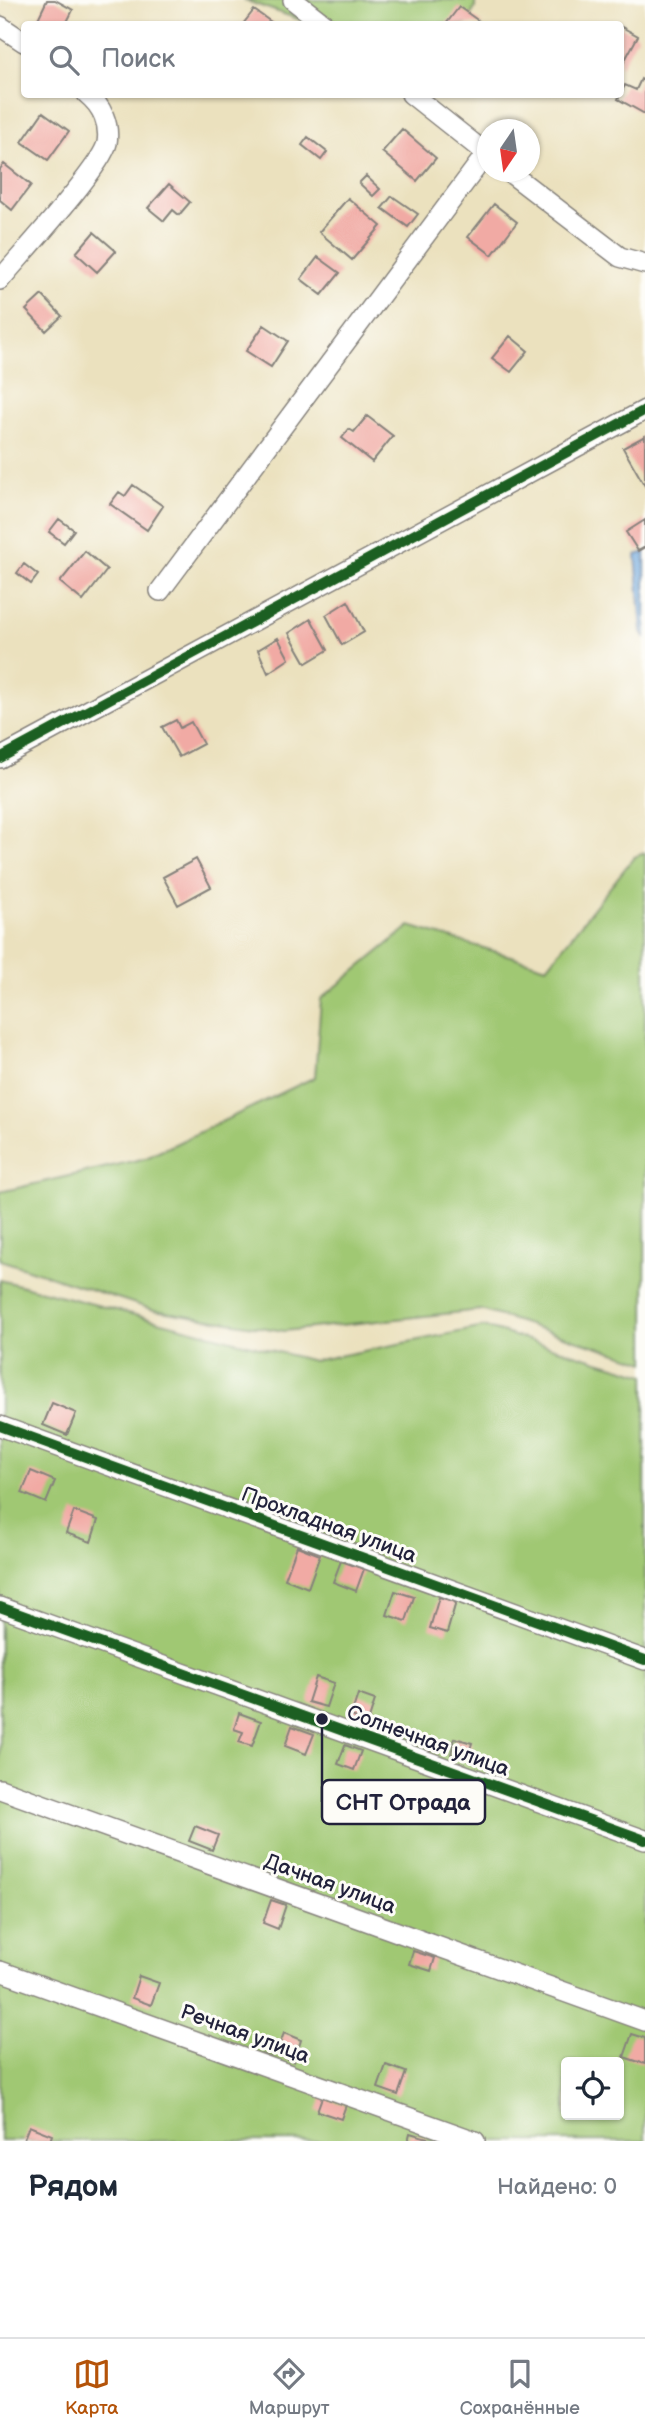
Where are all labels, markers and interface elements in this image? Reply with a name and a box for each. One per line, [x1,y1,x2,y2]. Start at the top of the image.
search box [21,21,624,98]
icon: search [45,41,83,79]
text: Поиск [101,44,175,75]
north arrow [477,119,540,182]
street label: Прохладная улица [238,1482,421,1569]
street label: Солнечная улица [343,1700,513,1782]
callout: СНТ Отрада [322,1780,485,1824]
text: СНТ Отрада [336,1789,471,1817]
street label: Дачная улица [261,1849,400,1920]
street label: Речная улица [177,1999,314,2069]
map controls [561,2057,624,2120]
button: locate [561,2057,624,2120]
text: Рядом [28,2169,118,2205]
text: Найдено: 0 [497,2173,617,2201]
tab: Карта [65,2355,119,2420]
tab: Маршрут [249,2355,330,2420]
tab: Сохранённые [460,2355,580,2420]

